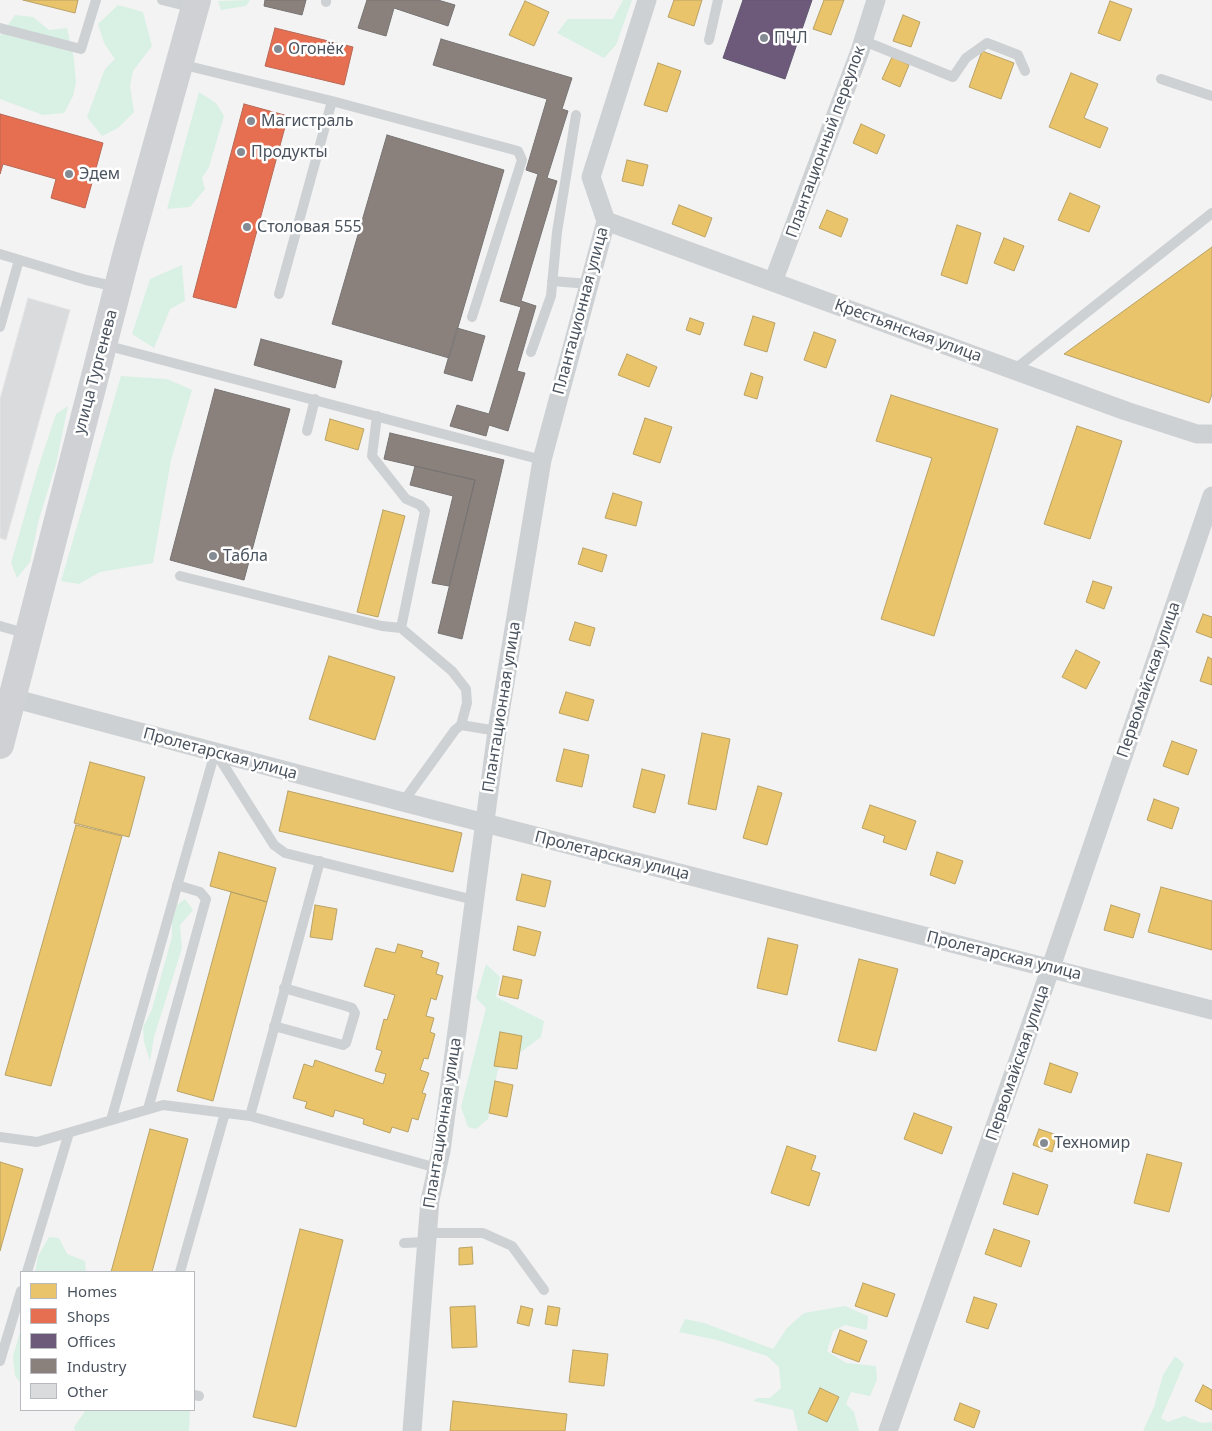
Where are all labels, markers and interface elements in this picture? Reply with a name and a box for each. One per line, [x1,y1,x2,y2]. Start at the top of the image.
place label: ПЧЛ [774,28,808,48]
marker: ПЧЛ [758,32,770,44]
place label: Огонёк [288,39,344,59]
marker: Огонёк [272,43,284,55]
street label: Плантационный переулок [782,44,870,240]
place label: Магистраль [261,111,353,131]
marker: Магистраль [245,115,257,127]
place label: Продукты [251,142,328,162]
marker: Продукты [235,146,247,158]
place label: Эдем [79,164,120,184]
marker: Эдем [63,168,75,180]
place label: Столовая 555 [257,217,362,237]
marker: Столовая 555 [241,221,253,233]
street label: Плантационная улица [549,225,613,397]
street label: Крестьянская улица [832,295,984,367]
street label: улица Тургенева [70,308,122,436]
place label: Табла [223,546,268,566]
marker: Табла [207,550,219,562]
street label: Первомайская улица [1113,600,1185,760]
street label: Плантационная улица [479,620,525,794]
street label: Пролетарская улица [141,724,299,784]
street label: Пролетарская улица [533,827,691,885]
street label: Пролетарская улица [925,927,1083,985]
street label: Первомайская улица [982,983,1054,1143]
street label: Плантационная улица [420,1036,466,1210]
place label: Техномир [1054,1133,1130,1153]
marker: Техномир [1038,1137,1050,1149]
legend [20,1271,195,1411]
text: Homes [67,1281,117,1301]
text: Shops [67,1306,110,1326]
text: Offices [67,1331,116,1351]
text: Industry [67,1356,126,1376]
text: Other [67,1381,108,1401]

